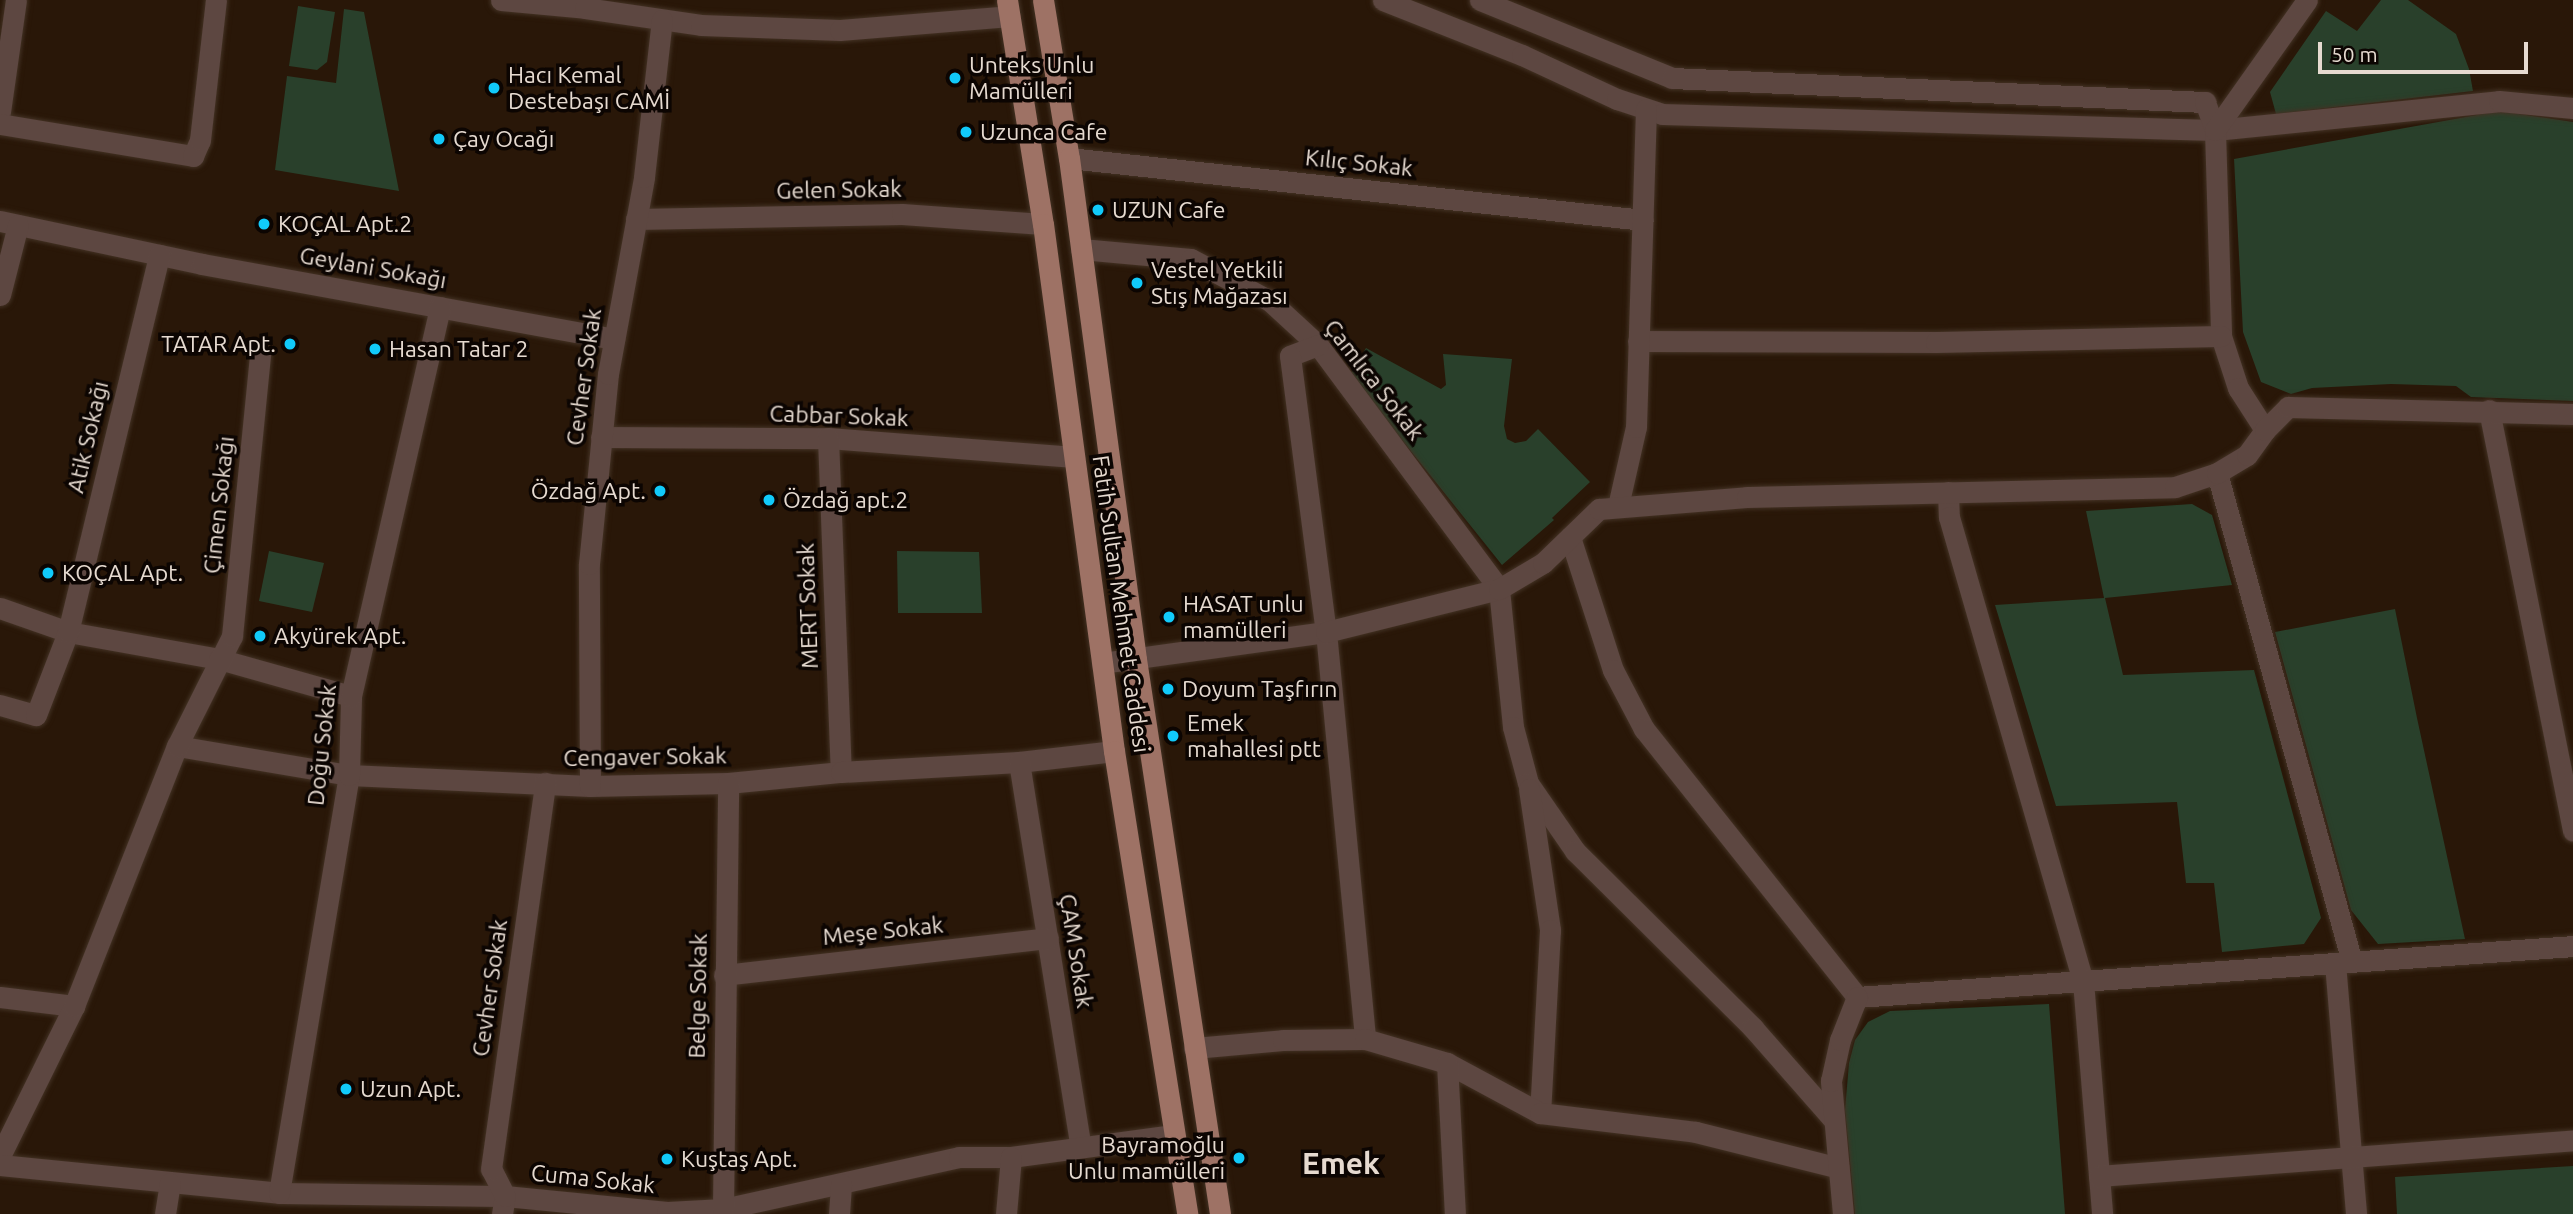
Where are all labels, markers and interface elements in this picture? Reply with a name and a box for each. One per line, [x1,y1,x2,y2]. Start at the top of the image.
scale bar [2321,28,2531,72]
text: 50 m [2331,42,2378,66]
place label: Unteks Unlu Mamülleri [969,51,1094,105]
place label: Hacı Kemal Destebaşı CAMİ [508,61,670,115]
marker: Unteks Unlu Mamülleri [947,70,963,86]
marker: Hacı Kemal Destebaşı CAMİ [486,80,502,96]
place label: Uzunca Cafe [980,118,1108,146]
marker: Uzunca Cafe [958,124,974,140]
place label: Çay Ocağı [453,125,554,153]
marker: Çay Ocağı [431,131,447,147]
street label: Kılıç Sokak [1304,144,1414,182]
street label: Gelen Sokak [776,175,902,205]
place label: UZUN Cafe [1112,196,1226,224]
marker: UZUN Cafe [1090,202,1106,218]
place label: KOÇAL Apt.2 [278,210,412,238]
marker: KOÇAL Apt.2 [256,216,272,232]
street label: Geylani Sokağı [297,242,449,294]
place label: Vestel Yetkili Stış Mağazası [1151,256,1288,310]
marker: Vestel Yetkili Stış Mağazası [1129,275,1145,291]
street label: Cevher Sokak [561,307,607,447]
street label: Çamlıca Sokak [1318,314,1430,446]
place label: TATAR Apt. [161,330,276,358]
place label: Hasan Tatar 2 [389,335,529,363]
marker: TATAR Apt. [282,336,298,352]
marker: Hasan Tatar 2 [367,341,383,357]
street label: Atik Sokağı [62,378,114,496]
street label: Cabbar Sokak [769,400,909,432]
street label: Çimen Sokağı [198,435,240,575]
street label: Fatih Sultan Mehmet Caddesi [1086,453,1156,755]
place label: Özdağ Apt. [531,477,646,505]
marker: Özdağ Apt. [652,483,668,499]
place label: Özdağ apt.2 [783,486,908,514]
marker: Özdağ apt.2 [761,492,777,508]
street label: MERT Sokak [792,543,824,669]
place label: KOÇAL Apt. [62,559,183,587]
marker: KOÇAL Apt. [40,565,56,581]
place label: HASAT unlu mamülleri [1183,590,1304,644]
marker: HASAT unlu mamülleri [1161,609,1177,625]
place label: Akyürek Apt. [274,622,406,650]
marker: Akyürek Apt. [252,628,268,644]
place label: Doyum Taşfırın [1182,675,1337,703]
marker: Doyum Taşfırın [1160,681,1176,697]
street label: Doğu Sokak [302,683,342,807]
place label: Emek mahallesi ptt [1187,709,1321,763]
marker: Emek mahallesi ptt [1165,728,1181,744]
street label: Cengaver Sokak [563,742,727,772]
street label: ÇAM Sokak [1053,892,1099,1010]
street label: Meşe Sokak [821,911,945,951]
street label: Cevher Sokak [467,918,513,1058]
street label: Belge Sokak [683,933,713,1059]
place label: Uzun Apt. [360,1075,461,1103]
marker: Uzun Apt. [338,1081,354,1097]
place label: Bayramoğlu Unlu mamülleri [1068,1131,1225,1185]
place label: Kuştaş Apt. [681,1145,797,1173]
district label: Emek [1302,1145,1380,1181]
marker: Bayramoğlu Unlu mamülleri [1231,1150,1247,1166]
marker: Kuştaş Apt. [659,1151,675,1167]
street label: Cuma Sokak [530,1159,656,1199]

